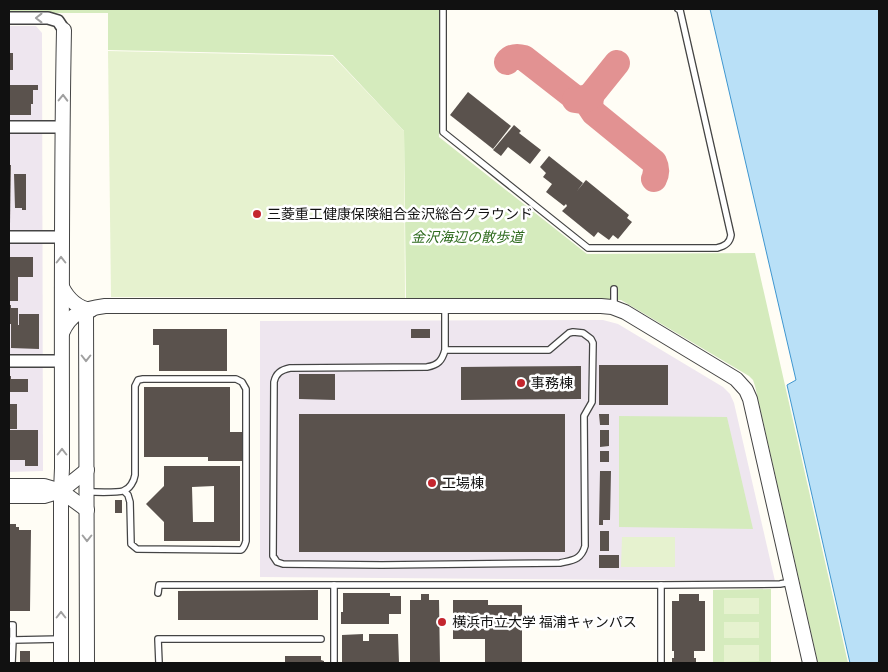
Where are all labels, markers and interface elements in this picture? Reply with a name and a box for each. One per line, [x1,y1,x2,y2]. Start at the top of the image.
one-way arrow [35,13,42,23]
one-way arrow [57,93,68,101]
place label: 三菱重工健康保険組合金沢総合グラウンド [267,203,533,223]
marker: 三菱重工健康保険組合金沢総合グラウンド [251,208,263,220]
park label: 金沢海辺の散歩道 [411,226,525,246]
one-way arrow [56,256,66,264]
one-way arrow [81,354,91,362]
place label: 事務棟 [531,372,573,392]
marker: 事務棟 [515,377,527,389]
one-way arrow [57,448,67,456]
place label: 工場棟 [442,472,484,492]
marker: 工場棟 [426,477,438,489]
one-way arrow [82,534,92,542]
one-way arrow [56,610,66,618]
place label: 横浜市立大学 福浦キャンパス [452,611,637,631]
marker: 横浜市立大学 福浦キャンパス [436,616,448,628]

